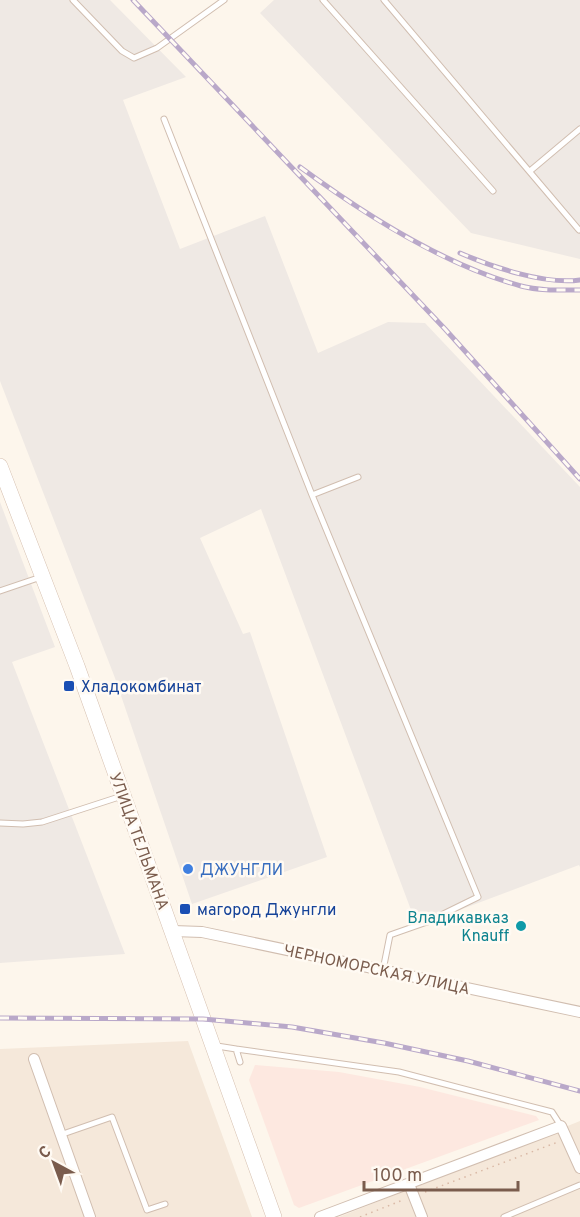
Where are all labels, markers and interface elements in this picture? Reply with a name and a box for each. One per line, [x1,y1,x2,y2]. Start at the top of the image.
place label: Хладокомбинат [81,678,202,698]
marker: Хладокомбинат [62,679,76,693]
street label: УЛИЦА ТЕЛЬМАНА [104,770,172,913]
place label: ДЖУНГЛИ [200,861,283,881]
marker: ДЖУНГЛИ [181,862,195,876]
place label: магород Джунгли [197,901,336,921]
marker: магород Джунгли [178,902,192,916]
place label: Владикавказ Knauff [407,909,509,947]
marker: Владикавказ Knauff [514,919,528,933]
street label: ЧЕРНОМОРСКАЯ УЛИЦА [282,941,472,1001]
north arrow [24,1133,84,1193]
text: С [35,1142,56,1164]
scale bar [364,1154,518,1192]
text: 100 m [373,1165,422,1188]

